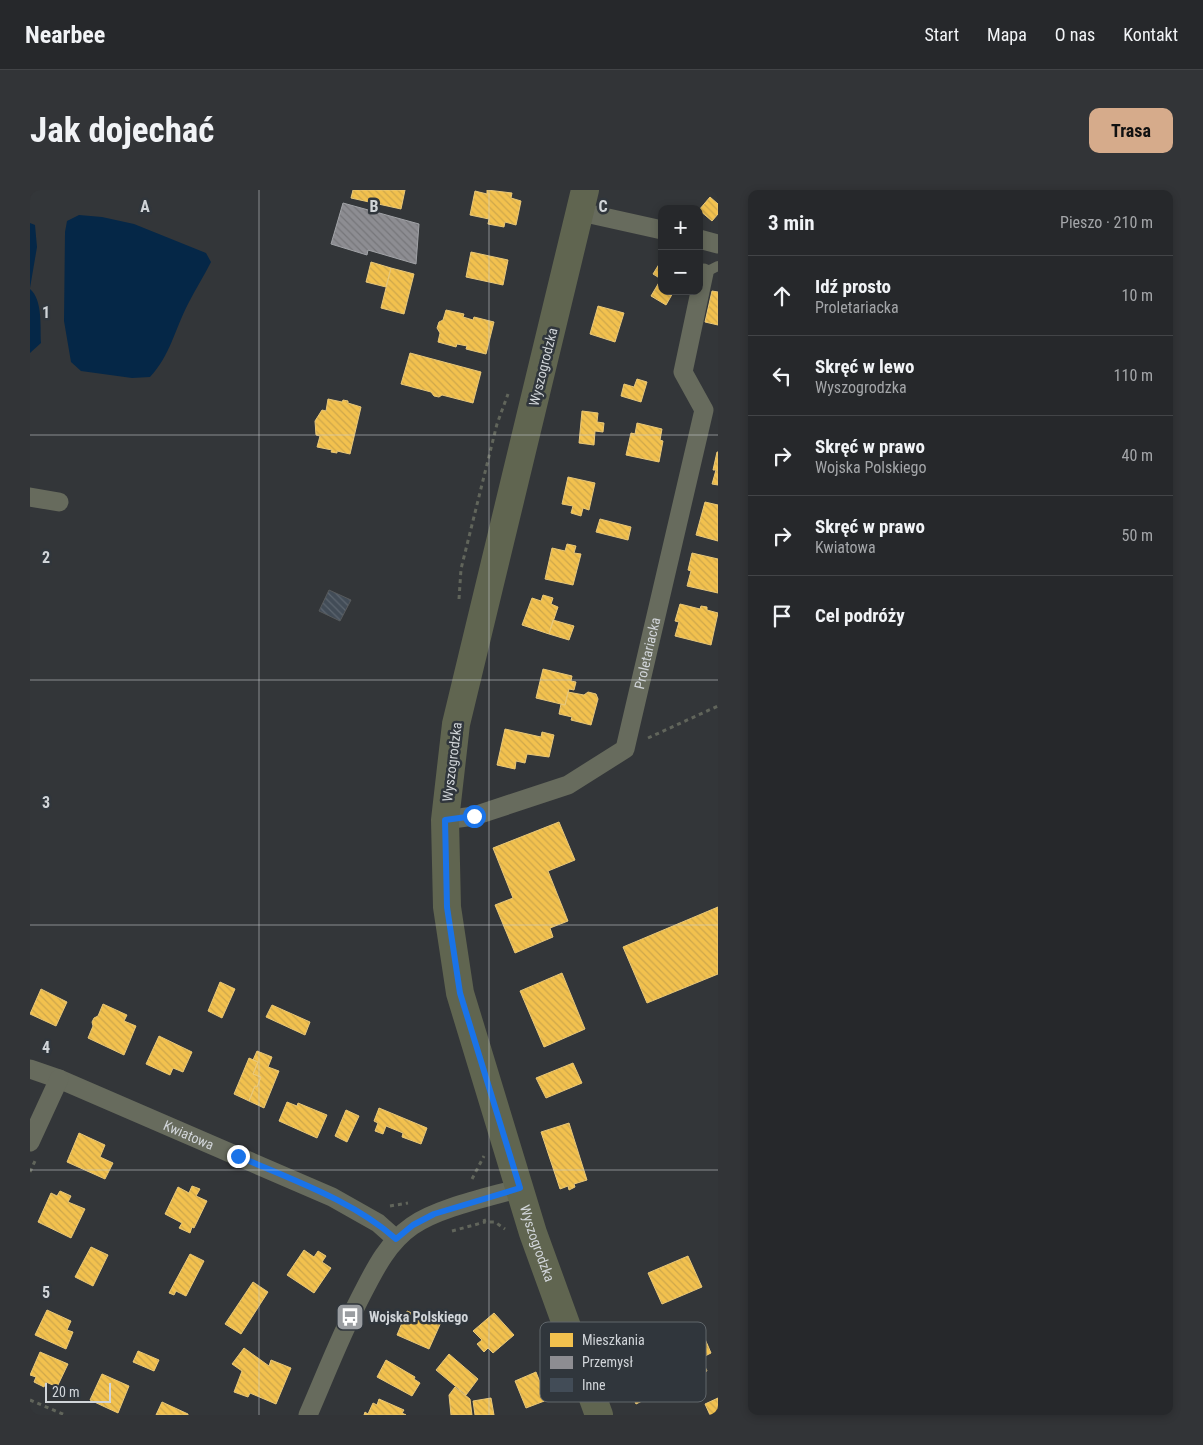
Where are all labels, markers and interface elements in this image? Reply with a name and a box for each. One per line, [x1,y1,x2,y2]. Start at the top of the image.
text: Nearbee [25,21,105,49]
text: Start [925,24,959,45]
text: Mapa [987,24,1027,45]
text: O nas [1055,24,1095,45]
text: Kontakt [1123,24,1178,45]
button: Trasa [1089,108,1173,153]
text: Jak dojechać [30,110,214,151]
text: A [140,197,150,216]
text: B [370,197,379,216]
text: C [598,197,608,216]
map controls [658,205,703,295]
button: + [658,205,703,250]
text: 3 min [768,211,815,235]
text: Pieszo · 210 m [1060,213,1153,232]
button: − [658,250,703,295]
text: Idź prosto [815,275,891,298]
icon: ahead [768,282,796,310]
text: 10 m [1121,286,1153,305]
text: Proletariacka [815,298,899,317]
text: 1 [42,303,50,322]
street label: Wyszogrodzka [526,326,560,408]
text: Skręć w lewo [815,355,914,378]
icon: left [768,362,796,390]
text: 110 m [1114,366,1153,385]
text: Wyszogrodzka [815,378,907,397]
text: Skręć w prawo [815,435,925,458]
icon: right [768,442,796,470]
text: 40 m [1121,446,1153,465]
text: Wojska Polskiego [815,458,926,477]
text: Skręć w prawo [815,515,925,538]
icon: right [768,522,796,550]
text: 50 m [1121,526,1153,545]
text: Kwiatowa [815,538,876,557]
text: 2 [42,548,50,567]
icon: arrive [768,602,796,630]
text: Cel podróży [815,604,905,627]
street label: Proletariacka [631,616,663,691]
street label: Wyszogrodzka [439,721,465,803]
text: 3 [42,793,50,812]
route start [463,805,486,828]
text: 4 [42,1038,50,1057]
street label: Kwiatowa [161,1117,216,1153]
route end [227,1145,250,1168]
street label: Wyszogrodzka [517,1203,558,1284]
text: 5 [42,1283,50,1302]
bus stop icon: Wojska Polskiego [335,1302,365,1332]
place label: Wojska Polskiego [369,1309,468,1325]
legend [540,1322,706,1402]
text: Mieszkania [582,1332,645,1348]
text: Przemysł [582,1354,633,1370]
text: Inne [582,1377,606,1393]
scale bar [45,1380,111,1403]
text: 20 m [52,1384,80,1400]

